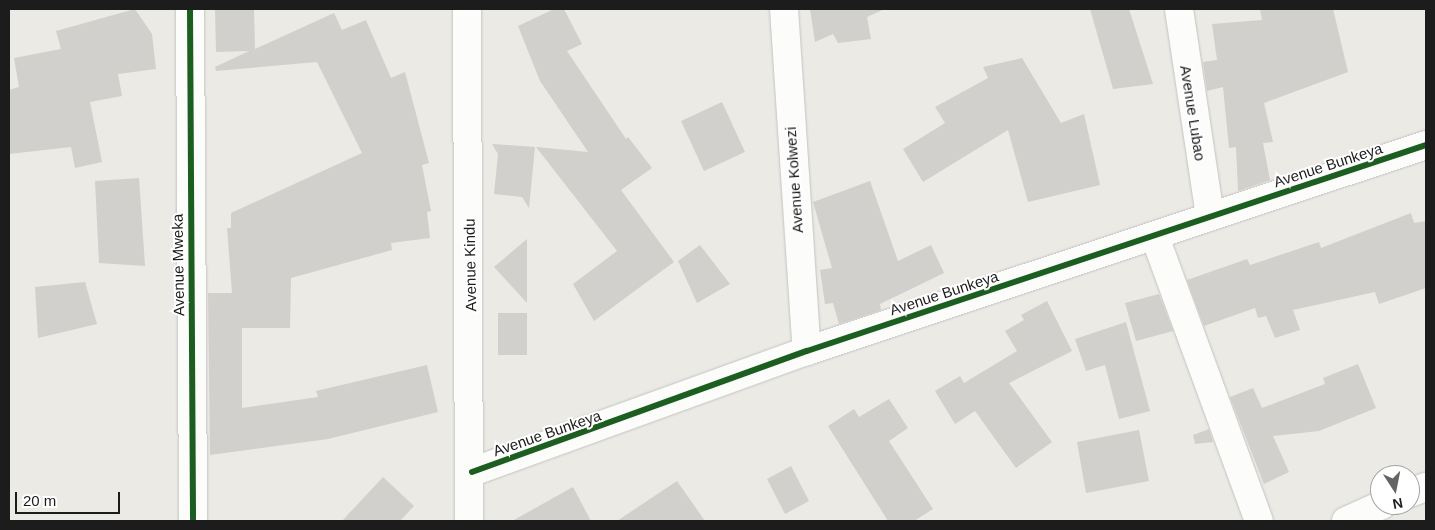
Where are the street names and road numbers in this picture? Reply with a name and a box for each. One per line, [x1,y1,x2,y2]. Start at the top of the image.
street label: Avenue Lubao [1177,64,1209,162]
street label: Avenue Kolwezi [781,126,807,234]
street label: Avenue Bunkeya [1271,139,1385,191]
street label: Avenue Mweka [168,214,188,316]
street label: Avenue Kindu [460,218,480,312]
street label: Avenue Bunkeya [887,267,1001,319]
street label: Avenue Bunkeya [491,406,603,460]

